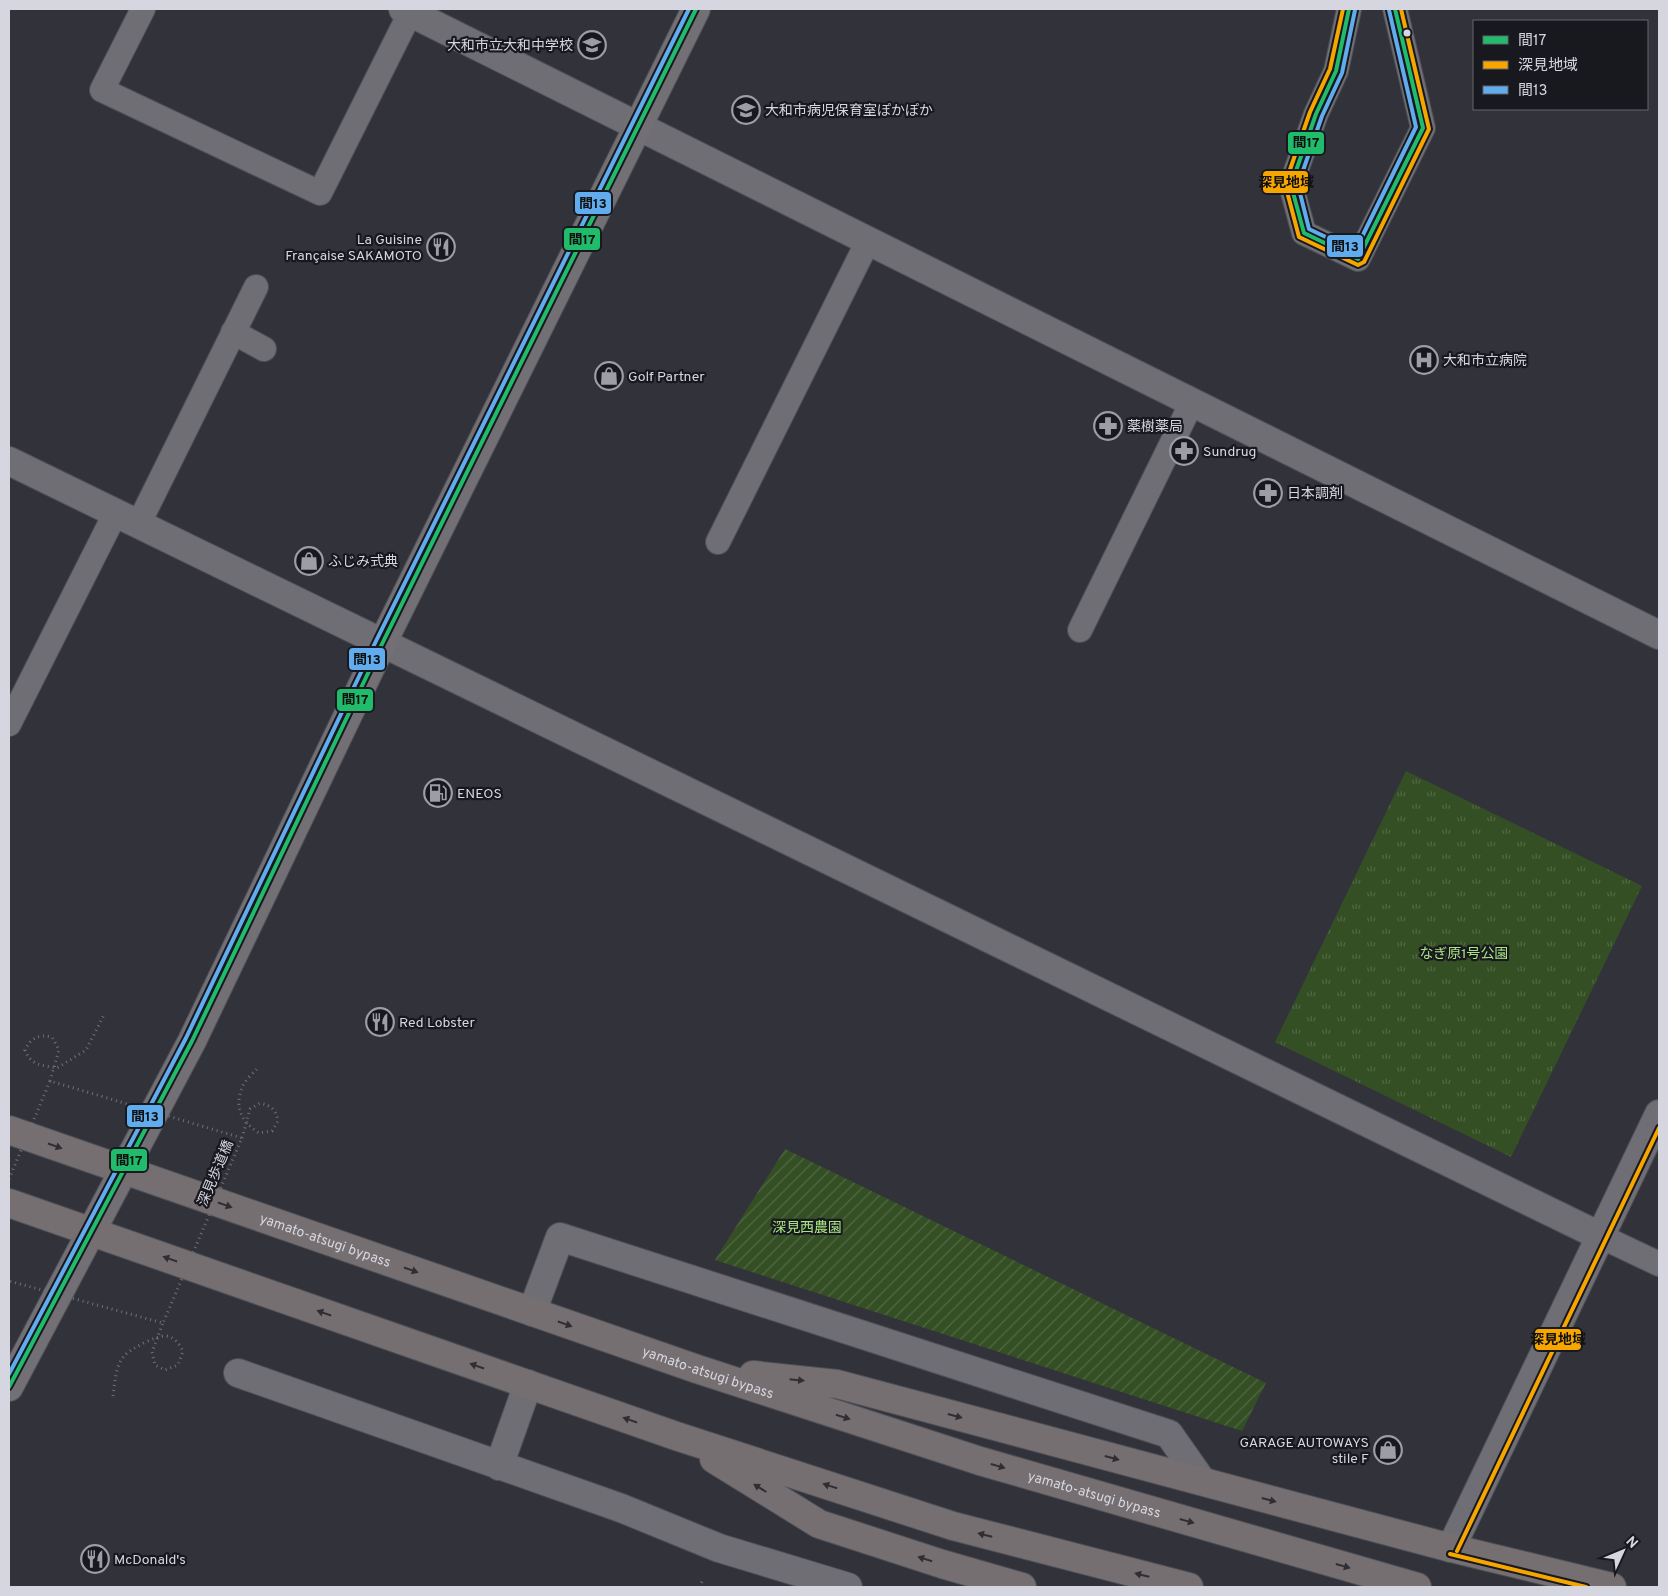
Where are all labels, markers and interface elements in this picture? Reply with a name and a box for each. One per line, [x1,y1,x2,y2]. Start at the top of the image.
legend [1473,20,1648,110]
unlabelled marker [1402,28,1412,38]
school or university icon: 大和市立大和中学校 [577,30,607,60]
text: 間17 [1518,32,1547,51]
place label: 大和市立大和中学校 [447,38,573,55]
text: 深見地域 [1518,57,1578,76]
text: 間13 [1518,82,1548,101]
school or university icon: 大和市病児保育室ぽかぽか [731,95,761,125]
place label: 大和市病児保育室ぽかぽか [765,103,933,120]
line badge: 間17 [1287,131,1325,155]
text: 間17 [1292,135,1320,152]
line badge: 深見地域 [1262,170,1309,194]
text: 深見地域 [1258,175,1314,192]
line badge: 間13 [574,191,612,215]
text: 間13 [579,196,607,213]
line badge: 間17 [563,227,601,251]
place label: La Guisine Française SAKAMOTO [285,232,422,265]
restaurant icon: La Guisine Française SAKAMOTO [426,232,456,262]
text: 間17 [568,232,596,249]
line badge: 間13 [1326,234,1364,258]
text: 間13 [1331,239,1359,256]
hospital icon: 大和市立病院 [1409,345,1439,375]
place label: 大和市立病院 [1443,353,1527,370]
shop icon: Golf Partner [594,361,624,391]
place label: Golf Partner [628,369,705,386]
pharmacy icon: 薬樹薬局 [1093,411,1123,441]
place label: 薬樹薬局 [1127,418,1183,436]
pharmacy icon: Sundrug [1169,436,1199,466]
place label: Sundrug [1203,444,1256,461]
pharmacy icon: 日本調剤 [1253,478,1283,508]
place label: 日本調剤 [1287,486,1343,503]
shop icon: ふじみ式典 [294,546,324,576]
place label: ふじみ式典 [328,553,398,571]
line badge: 間13 [348,647,386,671]
text: 間13 [353,652,381,669]
line badge: 間17 [336,688,374,712]
text: 間17 [341,692,369,709]
fuel station icon: ENEOS [423,778,453,808]
place label: ENEOS [457,786,502,803]
park label: なぎ原1号公園 [1419,946,1509,963]
restaurant icon: Red Lobster [365,1007,395,1037]
place label: Red Lobster [399,1015,476,1032]
line badge: 間13 [126,1104,164,1128]
text: 間13 [131,1109,159,1126]
street label: 深見歩道橋 [195,1138,238,1209]
one-way arrow [48,1142,63,1150]
line badge: 間17 [110,1148,148,1172]
text: 間17 [115,1153,143,1170]
one-way arrow [218,1201,233,1209]
street label: yamato-atsugi bypass [257,1211,393,1272]
park label: 深見西農園 [772,1220,842,1237]
one-way arrow [162,1255,177,1263]
one-way arrow [404,1267,419,1274]
one-way arrow [316,1308,331,1316]
one-way arrow [558,1320,573,1328]
line badge: 深見地域 [1534,1328,1582,1351]
text: 深見地域 [1530,1332,1586,1349]
street label: yamato-atsugi bypass [640,1344,776,1403]
one-way arrow [469,1362,484,1370]
one-way arrow [790,1376,806,1384]
one-way arrow [948,1412,963,1420]
one-way arrow [835,1413,850,1421]
one-way arrow [623,1416,638,1423]
place label: GARAGE AUTOWAYS stile F [1240,1435,1369,1468]
shop icon: GARAGE AUTOWAYS stile F [1373,1435,1403,1465]
one-way arrow [1105,1454,1120,1462]
one-way arrow [990,1463,1005,1471]
street label: yamato-atsugi bypass [1025,1468,1163,1523]
one-way arrow [822,1482,837,1489]
one-way arrow [754,1483,767,1492]
one-way arrow [1262,1496,1277,1504]
one-way arrow [1180,1517,1195,1525]
north arrow [1598,1526,1648,1576]
one-way arrow [977,1530,992,1538]
text: N [1622,1533,1641,1553]
restaurant icon: McDonald's [80,1544,110,1574]
place label: McDonald's [114,1552,186,1569]
one-way arrow [917,1554,932,1562]
one-way arrow [1336,1562,1351,1570]
one-way arrow [1135,1571,1150,1579]

